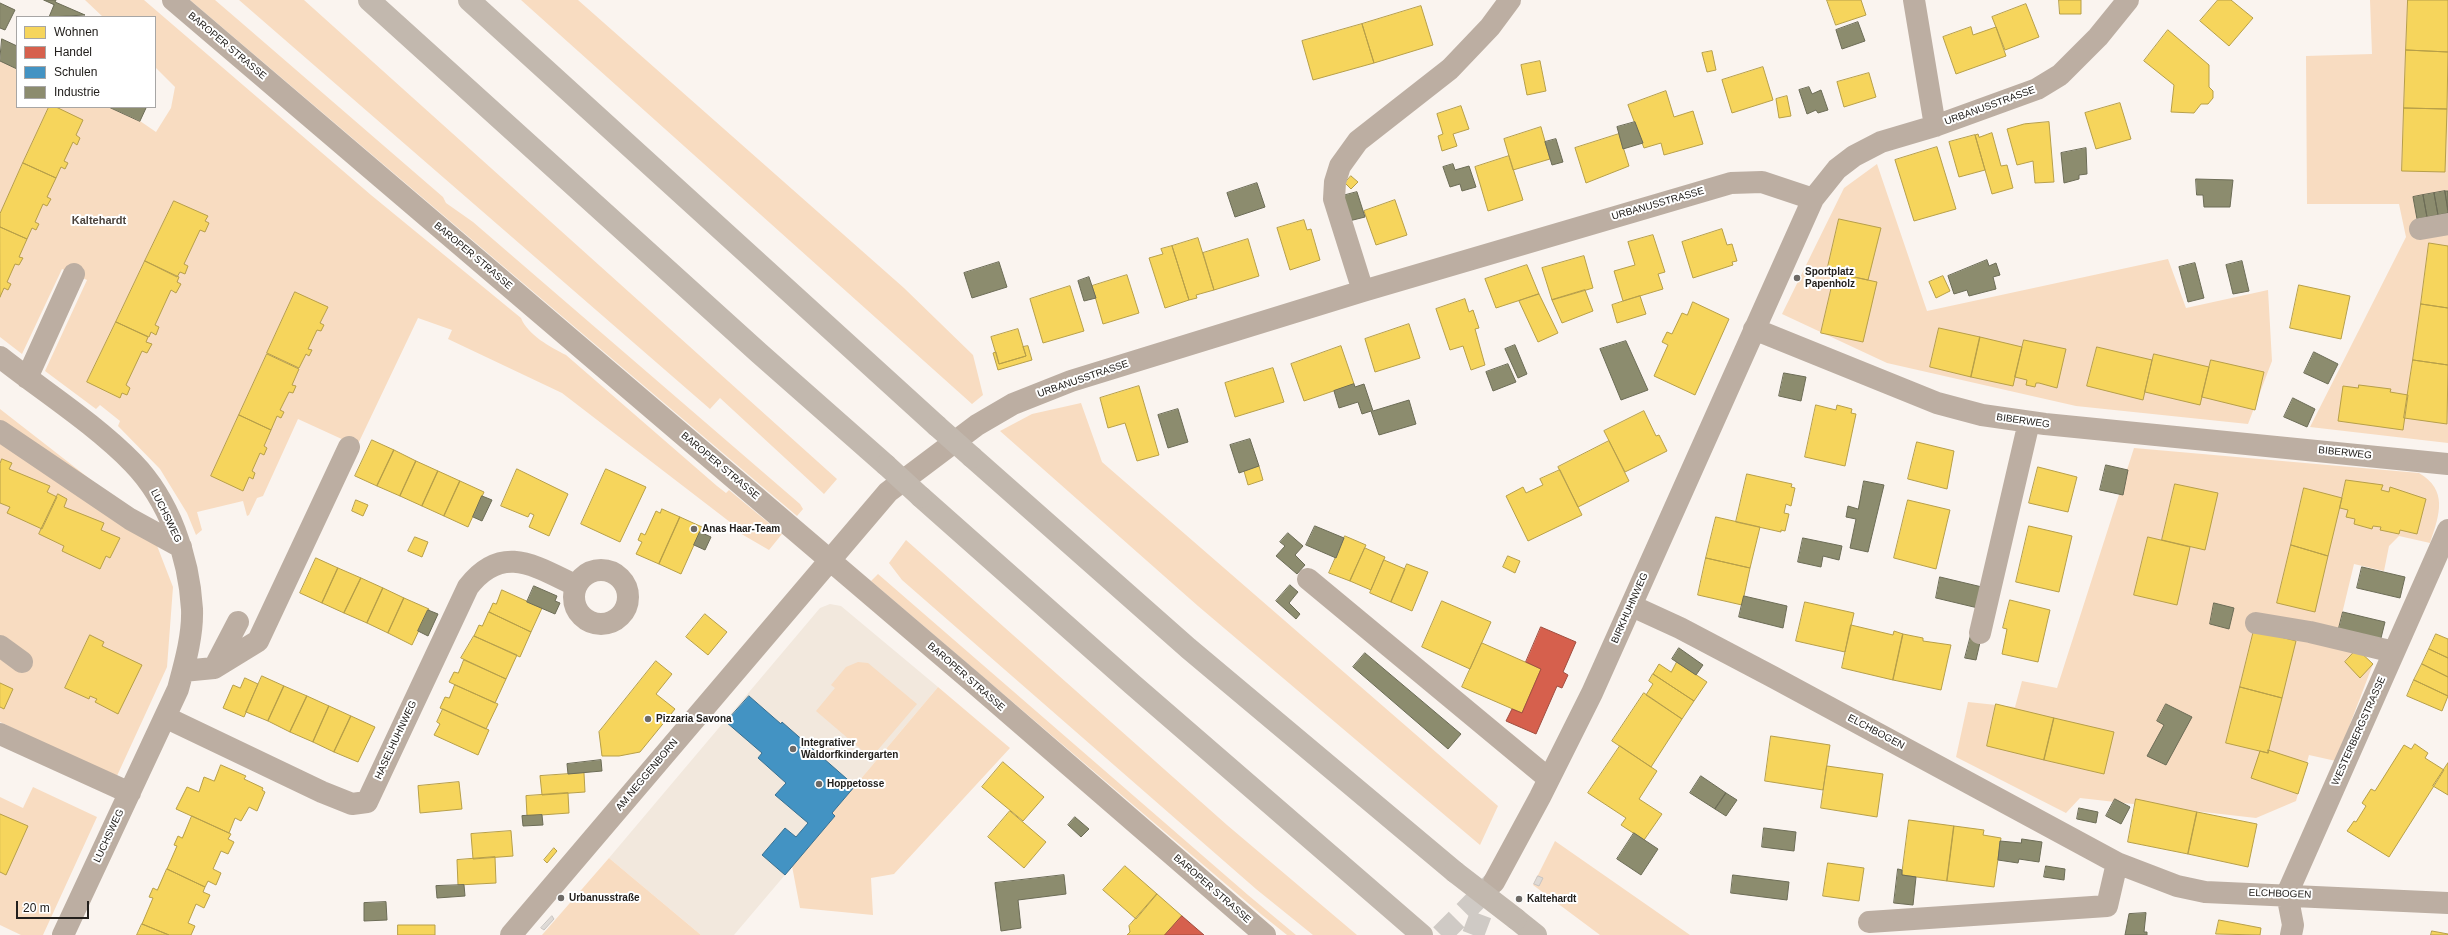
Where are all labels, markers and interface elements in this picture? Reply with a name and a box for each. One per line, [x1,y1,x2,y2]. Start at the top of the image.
street label: BAROPER STRASSE [185,10,269,82]
legend [16,16,156,108]
text: Wohnen [54,25,98,39]
text: Handel [54,45,92,59]
text: Schulen [54,65,97,79]
street label: URBANUSSTRASSE [1943,84,2037,128]
text: Industrie [54,85,100,99]
street label: URBANUSSTRASSE [1610,185,1706,223]
district label: Kaltehardt [72,214,126,228]
street label: BAROPER STRASSE [431,220,515,292]
place label: Sportplatz Papenholz [1805,266,1855,290]
marker: Sportplatz Papenholz [1792,273,1802,283]
street label: URBANUSSTRASSE [1036,358,1130,400]
street label: BIBERWEG [1996,411,2050,431]
street label: BAROPER STRASSE [678,430,762,502]
street label: BIBERWEG [2318,444,2372,462]
street label: LUCHSWEG [148,487,184,545]
place label: Anas Haar-Team [702,523,780,535]
marker: Anas Haar-Team [689,524,699,534]
street label: BIRKHUHNWEG [1609,571,1651,645]
street label: BAROPER STRASSE [925,640,1007,714]
street label: WESTERBERGSTRASSE [2330,675,2388,787]
street label: HASELHUHNWEG [372,699,420,781]
street label: ELCHBOGEN [1845,712,1907,752]
place label: Pizzaria Savona [656,713,732,725]
marker: Pizzaria Savona [643,714,653,724]
street label: AM NEGGENBORN [613,737,681,813]
place label: Integrativer Waldorfkindergarten [801,737,898,760]
marker: Integrativer Waldorfkindergarten [788,744,798,754]
place label: Hoppetosse [827,778,884,790]
marker: Hoppetosse [814,779,824,789]
street label: LUCHSWEG [91,807,127,865]
street label: BAROPER STRASSE [1171,852,1253,926]
street label: ELCHBOGEN [2248,887,2312,901]
place label: Urbanusstraße [569,892,640,904]
scale bar [18,893,91,919]
marker: Urbanusstraße [556,893,566,903]
place label: Kaltehardt [1527,893,1576,905]
marker: Kaltehardt [1514,894,1524,904]
text: 20 m [23,901,50,915]

